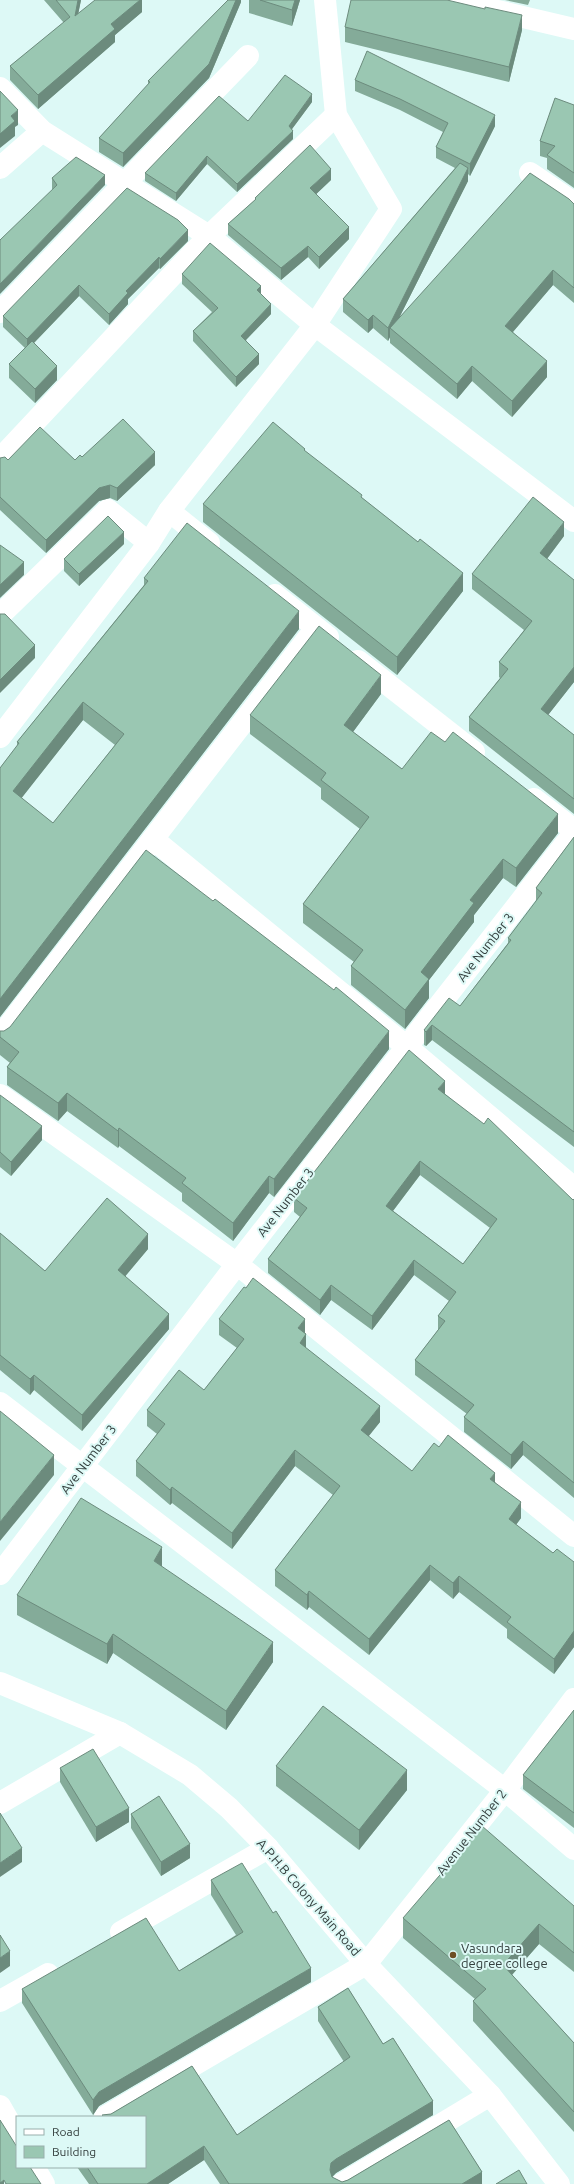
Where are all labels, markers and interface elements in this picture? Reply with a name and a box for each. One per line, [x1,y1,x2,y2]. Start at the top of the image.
street label: Ave Number 3 [454,910,516,984]
street label: Ave Number 3 [254,1165,316,1239]
street label: Ave Number 3 [58,1422,118,1496]
street label: Avenue Number 2 [433,1786,509,1878]
street label: A.P.H.B Colony Main Road [254,1836,364,1958]
place label: Vasundara degree college [461,1941,548,1970]
marker: Vasundara degree college [448,1950,458,1960]
legend [16,2116,146,2168]
text: Road [52,2125,80,2138]
text: Building [52,2145,96,2158]

